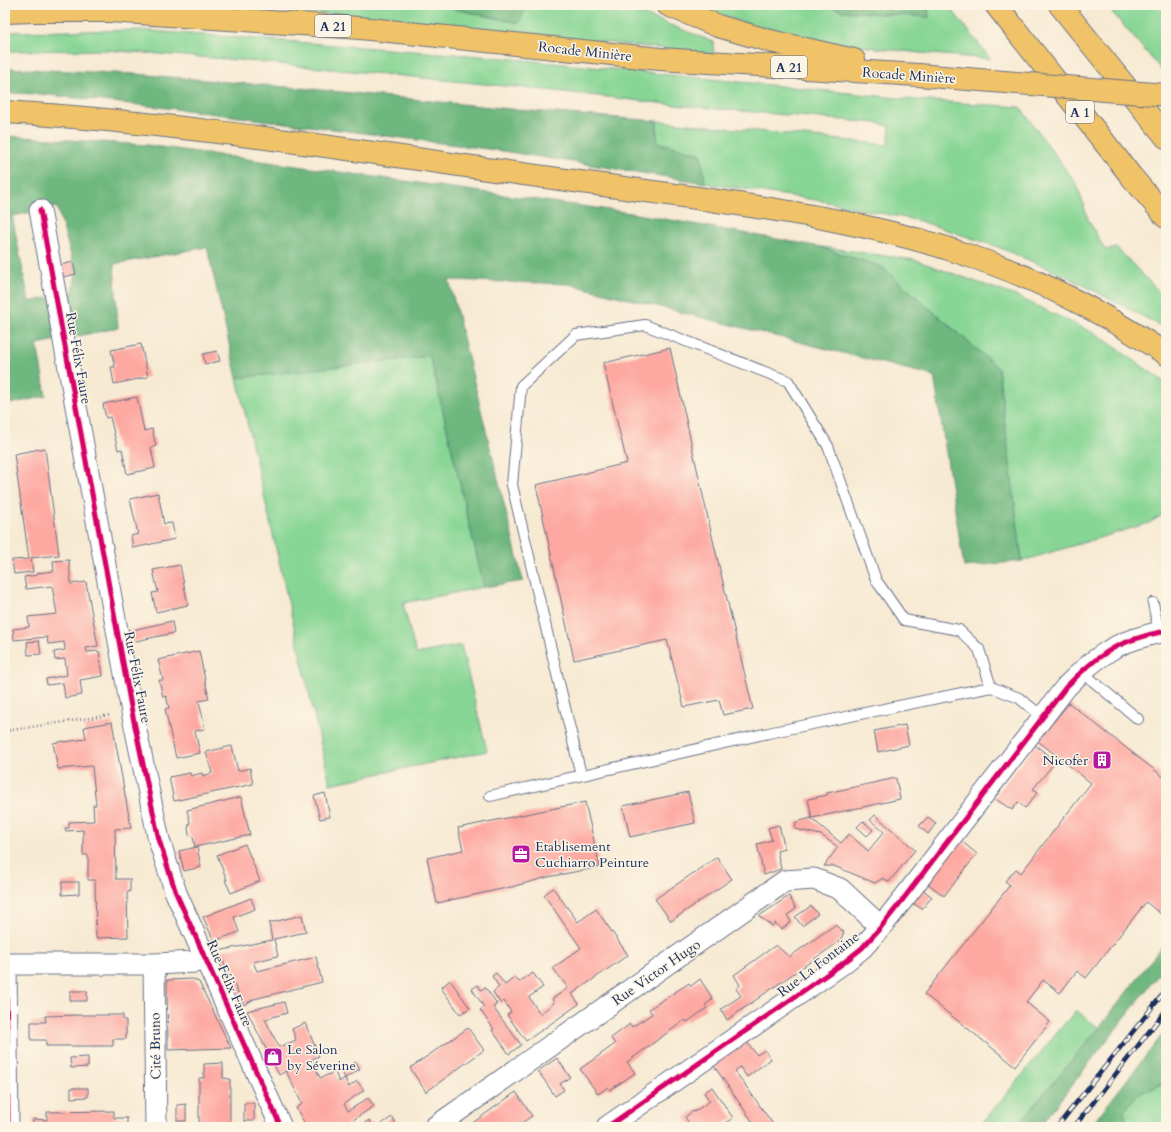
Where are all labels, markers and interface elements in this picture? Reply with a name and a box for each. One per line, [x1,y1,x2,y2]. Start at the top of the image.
road number: A 21 [315,15,351,37]
street label: Rocade Minière [537,37,633,66]
road number: A 21 [771,56,807,78]
street label: Rocade Minière [861,63,957,88]
road number: A 1 [1066,101,1094,123]
street label: Rue Félix Faure [61,311,96,406]
street label: Rue Félix Faure [119,630,156,725]
building icon: Nicofer [1091,749,1113,771]
place label: Nicofer [1042,751,1089,770]
place label: Etablisement Cuchiarro Peinture [535,837,649,872]
office icon: Etablisement Cuchiarro Peinture [510,843,532,865]
street label: Rue La Fontaine [773,927,863,1001]
street label: Rue Victor Hugo [608,935,705,1010]
street label: Rue Félix Faure [202,937,257,1030]
street label: Cité Bruno [145,1012,166,1080]
place label: Le Salon by Séverine [287,1040,356,1075]
shop icon: Le Salon by Séverine [262,1046,284,1068]

